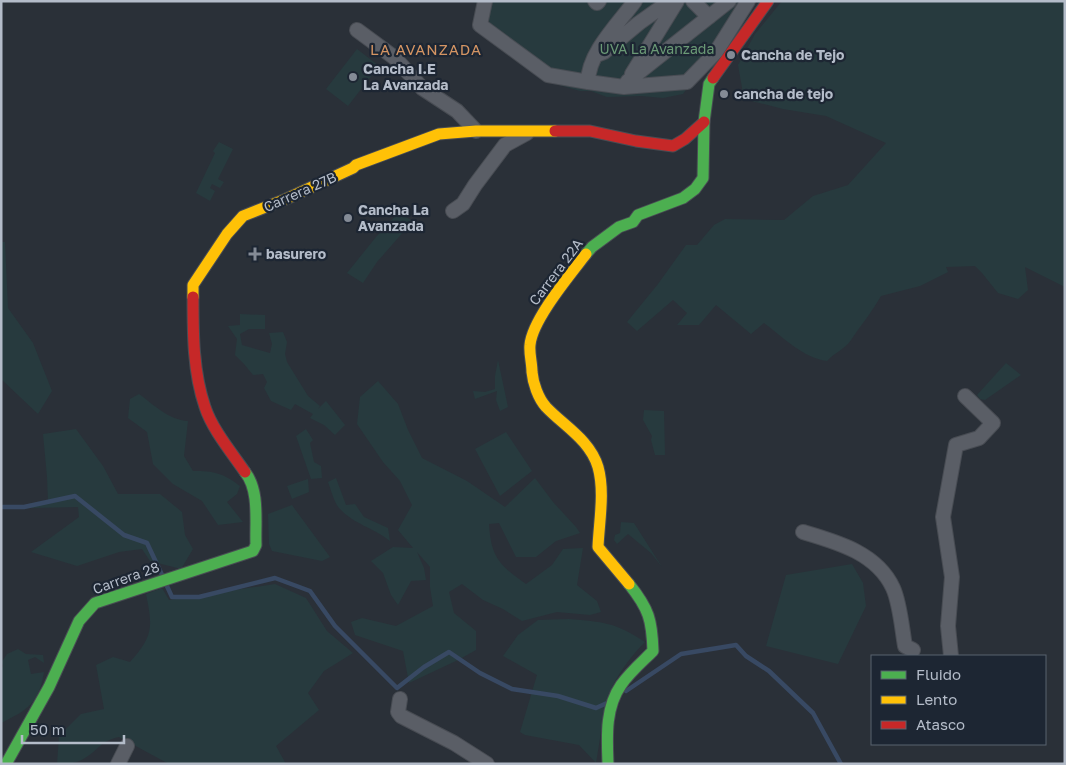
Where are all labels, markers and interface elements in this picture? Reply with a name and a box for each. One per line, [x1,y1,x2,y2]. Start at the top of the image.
district label: LA AVANZADA [370,40,482,58]
park label: UVA La Avanzada [600,40,714,57]
place label: Cancha de Tejo [741,46,845,63]
marker: Cancha de Tejo [725,49,737,61]
place label: Cancha I.E La Avanzada [363,60,448,93]
marker: Cancha I.E La Avanzada [347,71,359,83]
place label: cancha de tejo [734,85,833,102]
marker: cancha de tejo [718,88,730,100]
street label: Carrera 27B [261,168,339,215]
place label: Cancha La Avanzada [358,201,429,234]
marker: Cancha La Avanzada [342,212,354,224]
street label: Carrera 22A [525,235,586,308]
place label: basurero [266,245,326,262]
marker: basurero [248,247,262,261]
street label: Carrera 28 [90,558,162,597]
legend [871,655,1046,745]
text: Fluido [916,665,961,683]
text: Lento [916,690,957,708]
scale bar [22,712,125,744]
text: Atasco [916,715,965,733]
text: 50 m [30,720,65,738]

